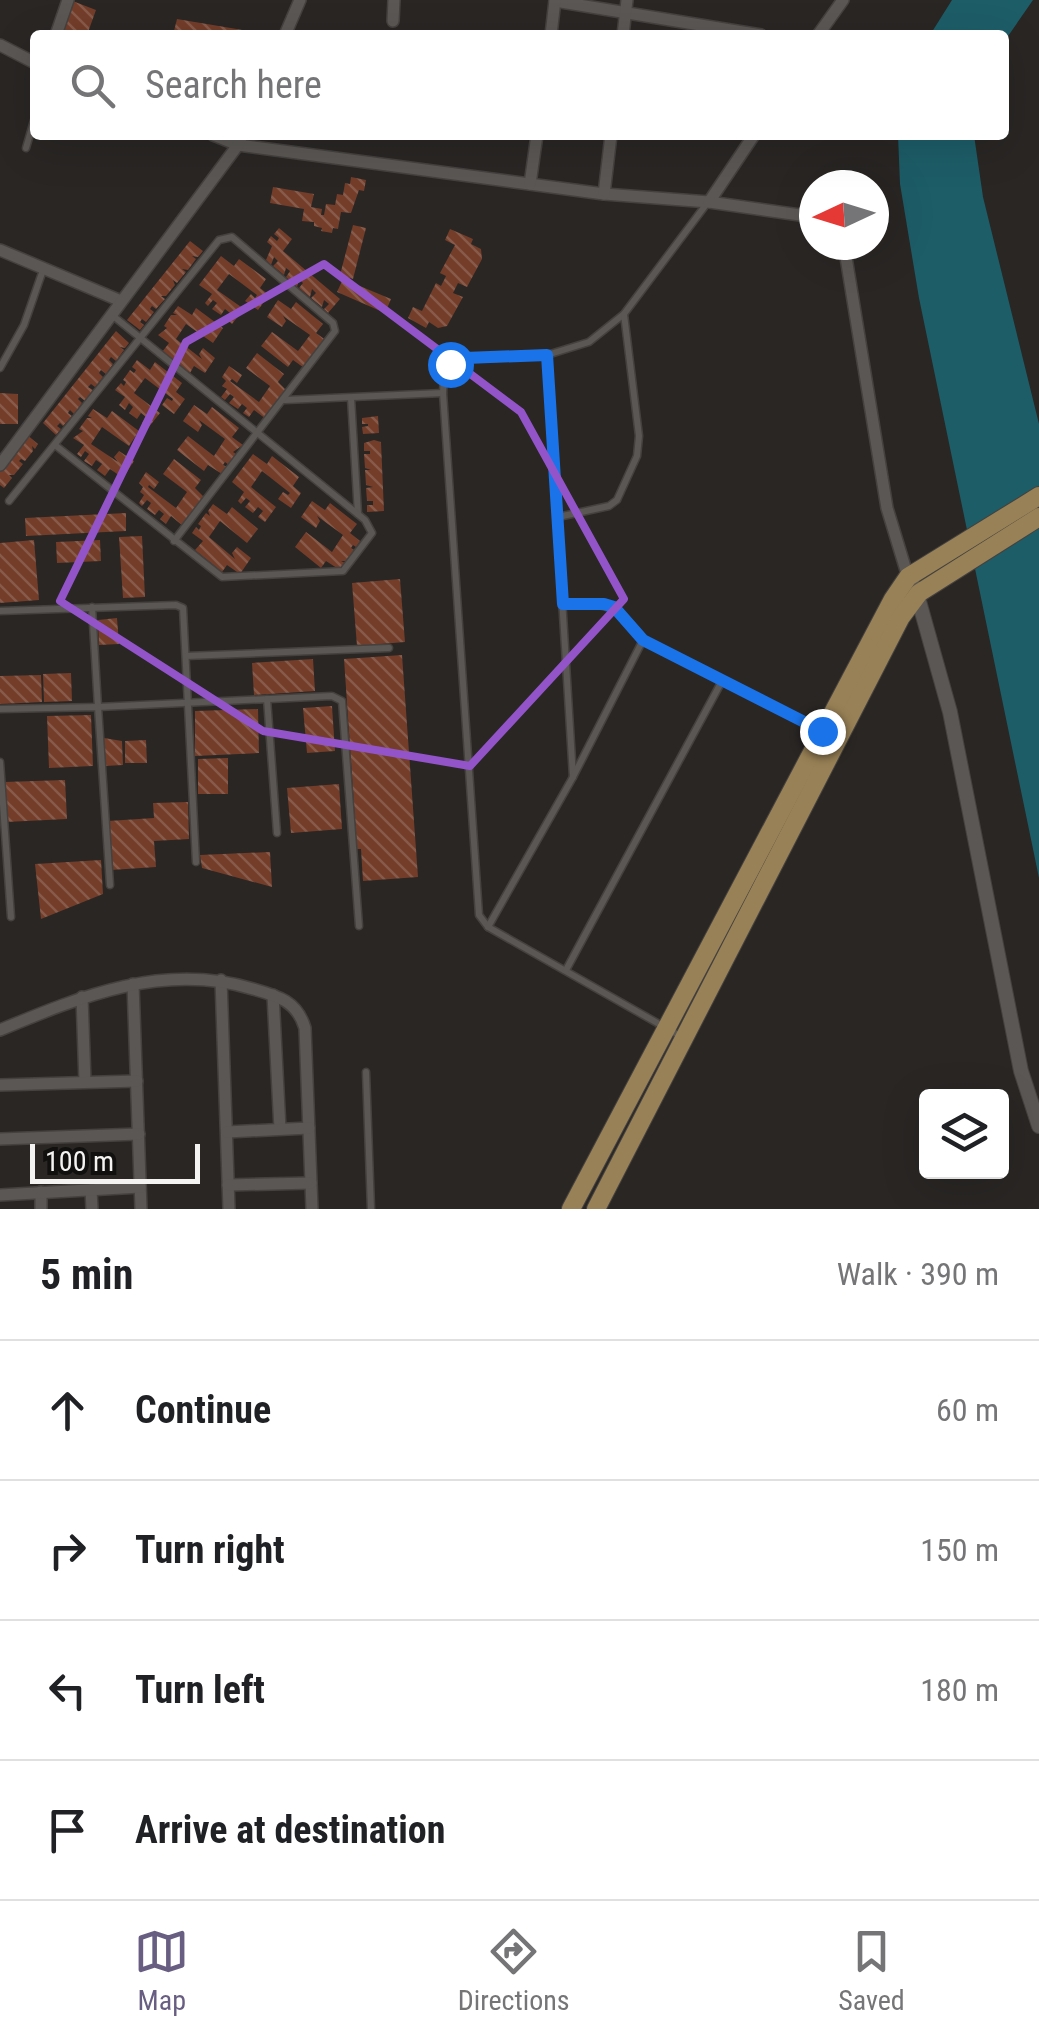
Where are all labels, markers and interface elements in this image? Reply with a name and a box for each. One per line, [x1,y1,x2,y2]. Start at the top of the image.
search box [30,30,1009,140]
icon: search [65,58,120,113]
text: Search here [145,63,322,107]
north arrow [799,170,889,260]
route start [428,342,474,388]
route end [800,709,846,755]
map controls [919,1089,1009,1179]
button: layers [919,1089,1009,1179]
scale bar [30,1139,200,1184]
text: 100 m [45,1145,114,1178]
text: 5 min [40,1250,133,1299]
text: Walk · 390 m [837,1255,999,1293]
icon: ahead [40,1383,95,1438]
text: Continue [135,1388,271,1432]
text: 60 m [936,1391,999,1429]
icon: right [40,1523,95,1578]
text: Turn right [135,1528,285,1572]
text: 150 m [920,1531,999,1569]
icon: left [40,1663,95,1718]
text: Turn left [135,1668,265,1712]
text: 180 m [920,1671,999,1709]
icon: arrive [40,1803,95,1858]
text: Arrive at destination [135,1808,445,1852]
tab: Map [134,1924,189,2017]
tab: Directions [458,1924,570,2017]
tab: Saved [838,1924,905,2017]

